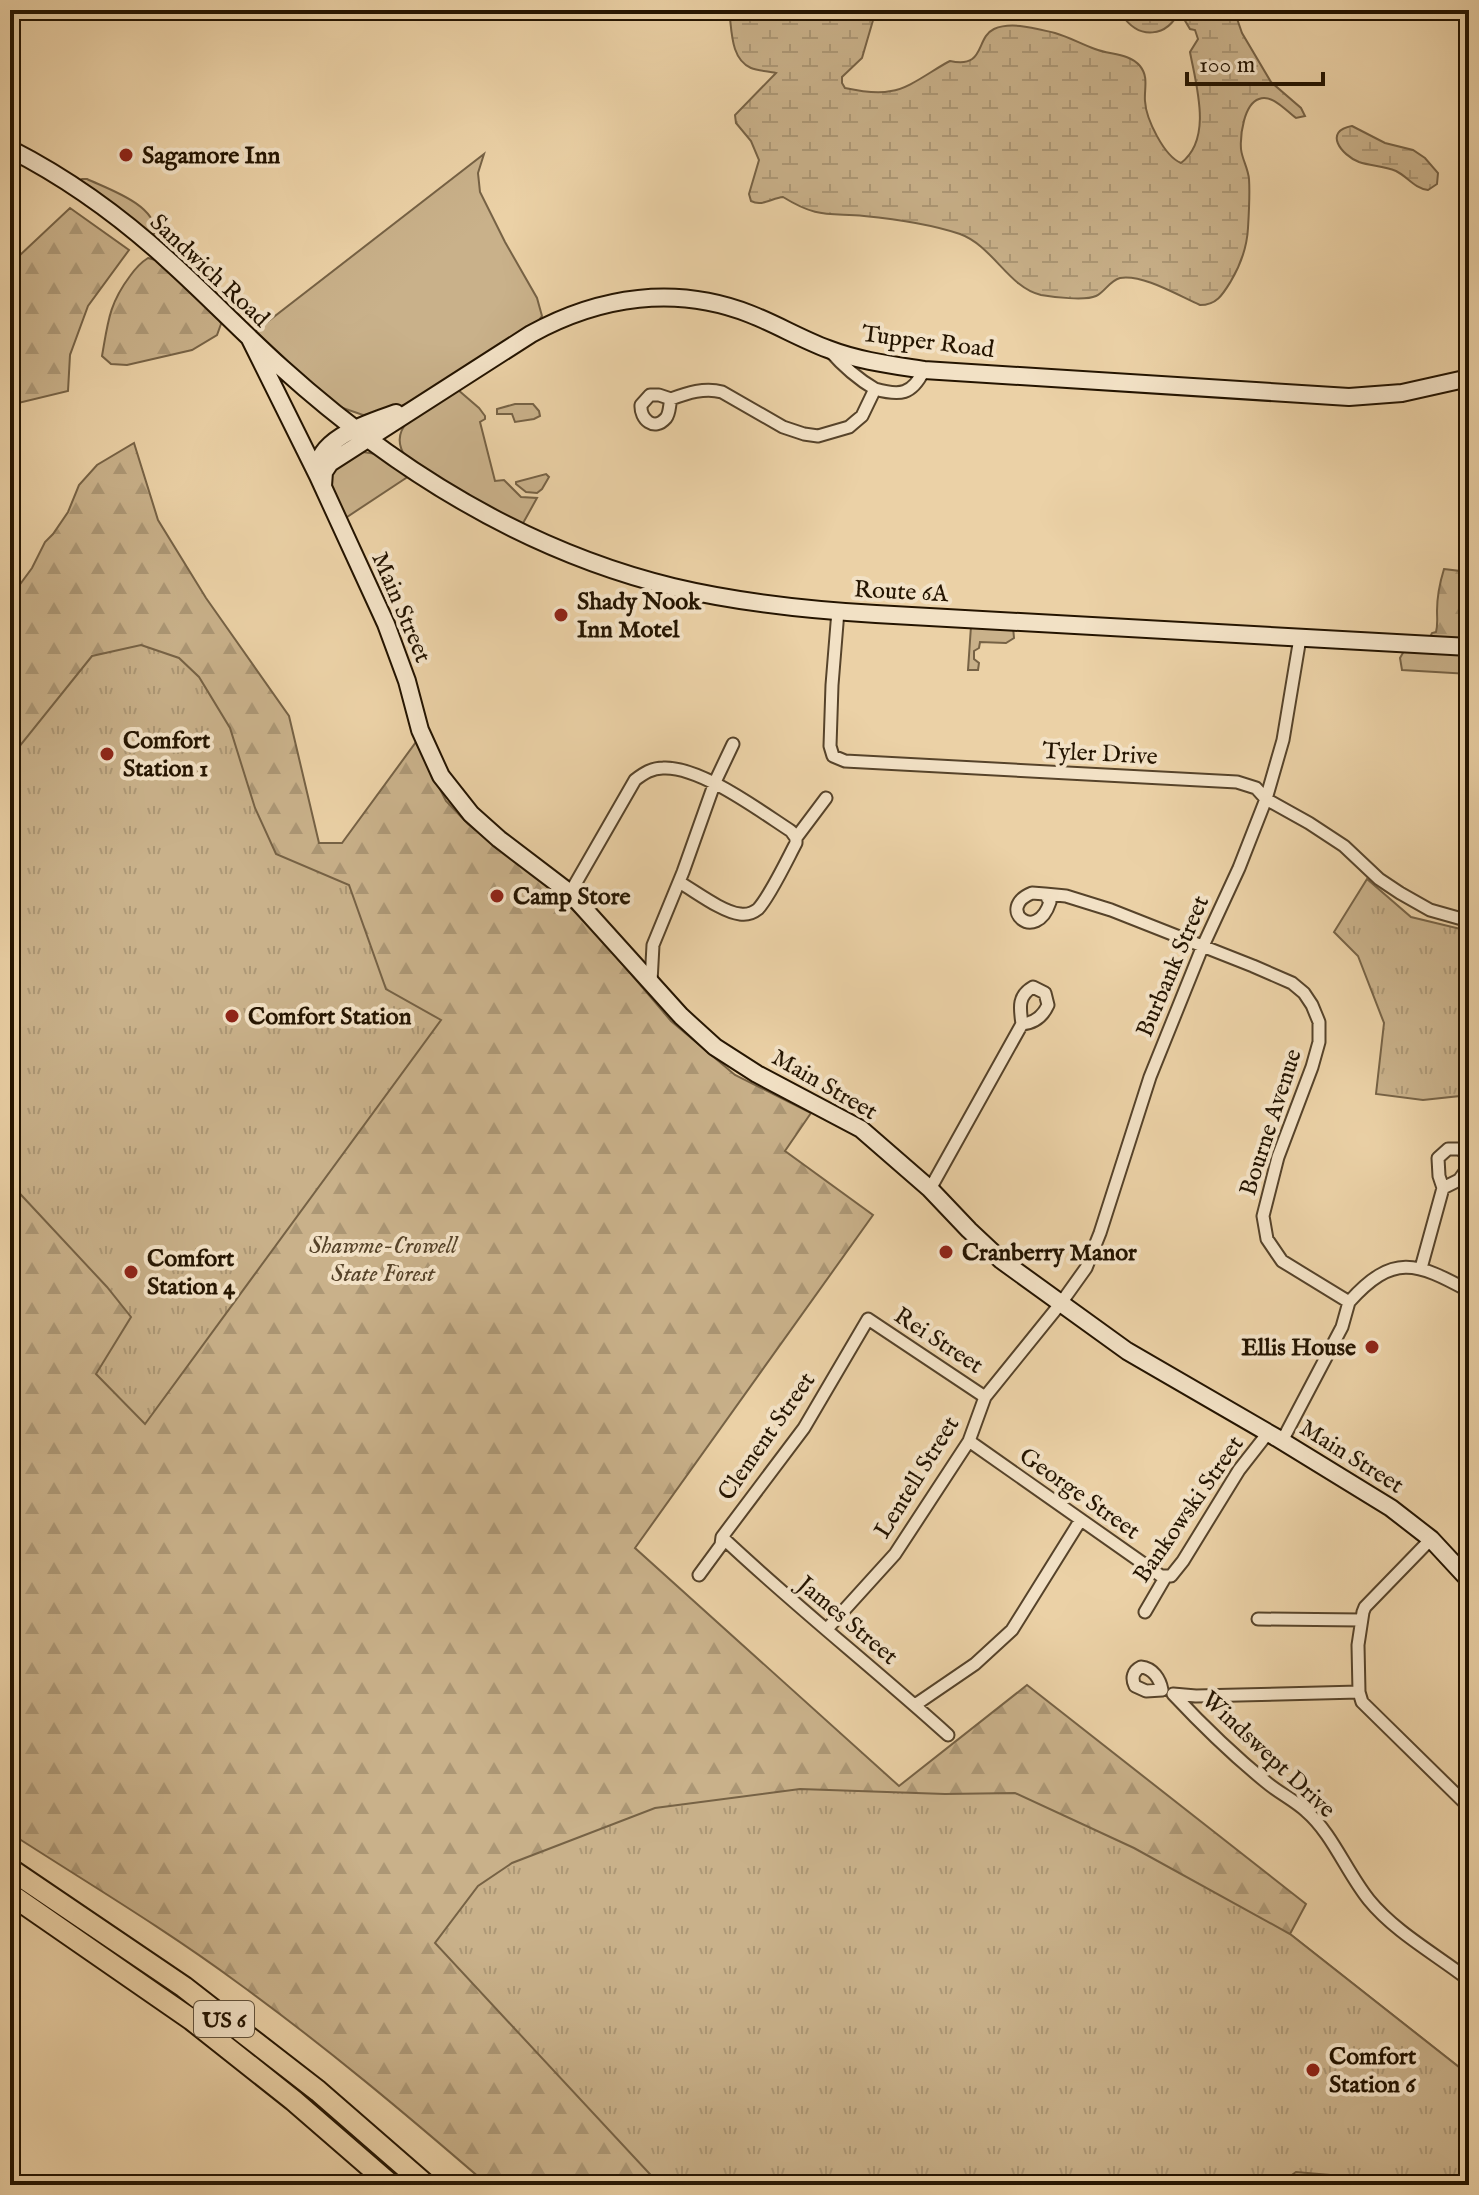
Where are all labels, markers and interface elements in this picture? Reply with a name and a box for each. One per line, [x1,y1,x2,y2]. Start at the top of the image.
scale bar [1187,36,1323,86]
text: 100 m [1199,50,1255,81]
place label: Sagamore Inn [142,141,281,172]
marker: Sagamore Inn [117,146,135,164]
street label: Sandwich Road [143,208,276,335]
street label: Tupper Road [860,319,996,366]
street label: Main Street [363,548,438,667]
street label: Route 6A [853,575,950,610]
place label: Shady Nook Inn Motel [577,587,702,646]
marker: Shady Nook Inn Motel [552,606,570,624]
place label: Comfort Station 1 [123,726,211,785]
street label: Tyler Drive [1042,736,1158,773]
marker: Comfort Station 1 [98,745,116,763]
place label: Camp Store [513,882,630,913]
marker: Camp Store [488,887,506,905]
street label: Burbank Street [1130,891,1217,1042]
place label: Comfort Station [248,1002,412,1033]
marker: Comfort Station [223,1007,241,1025]
street label: Main Street [766,1043,883,1128]
street label: Bourne Avenue [1233,1045,1310,1200]
park label: Shawme-Crowell State Forest [309,1231,459,1290]
place label: Cranberry Manor [962,1238,1137,1269]
marker: Cranberry Manor [937,1243,955,1261]
place label: Comfort Station 4 [147,1244,236,1303]
marker: Comfort Station 4 [122,1263,140,1281]
street label: Rei Street [888,1301,989,1382]
place label: Ellis House [1241,1333,1356,1364]
marker: Ellis House [1363,1338,1381,1356]
street label: Clement Street [712,1367,823,1507]
street label: Lentell Street [867,1411,967,1545]
street label: Main Street [1293,1413,1409,1501]
street label: Bankowski Street [1127,1430,1251,1589]
street label: George Street [1013,1441,1146,1547]
street label: James Street [788,1568,904,1672]
street label: Windswept Drive [1194,1685,1342,1825]
road number: US 6 [194,2001,254,2037]
place label: Comfort Station 6 [1329,2042,1417,2101]
marker: Comfort Station 6 [1304,2061,1322,2079]

